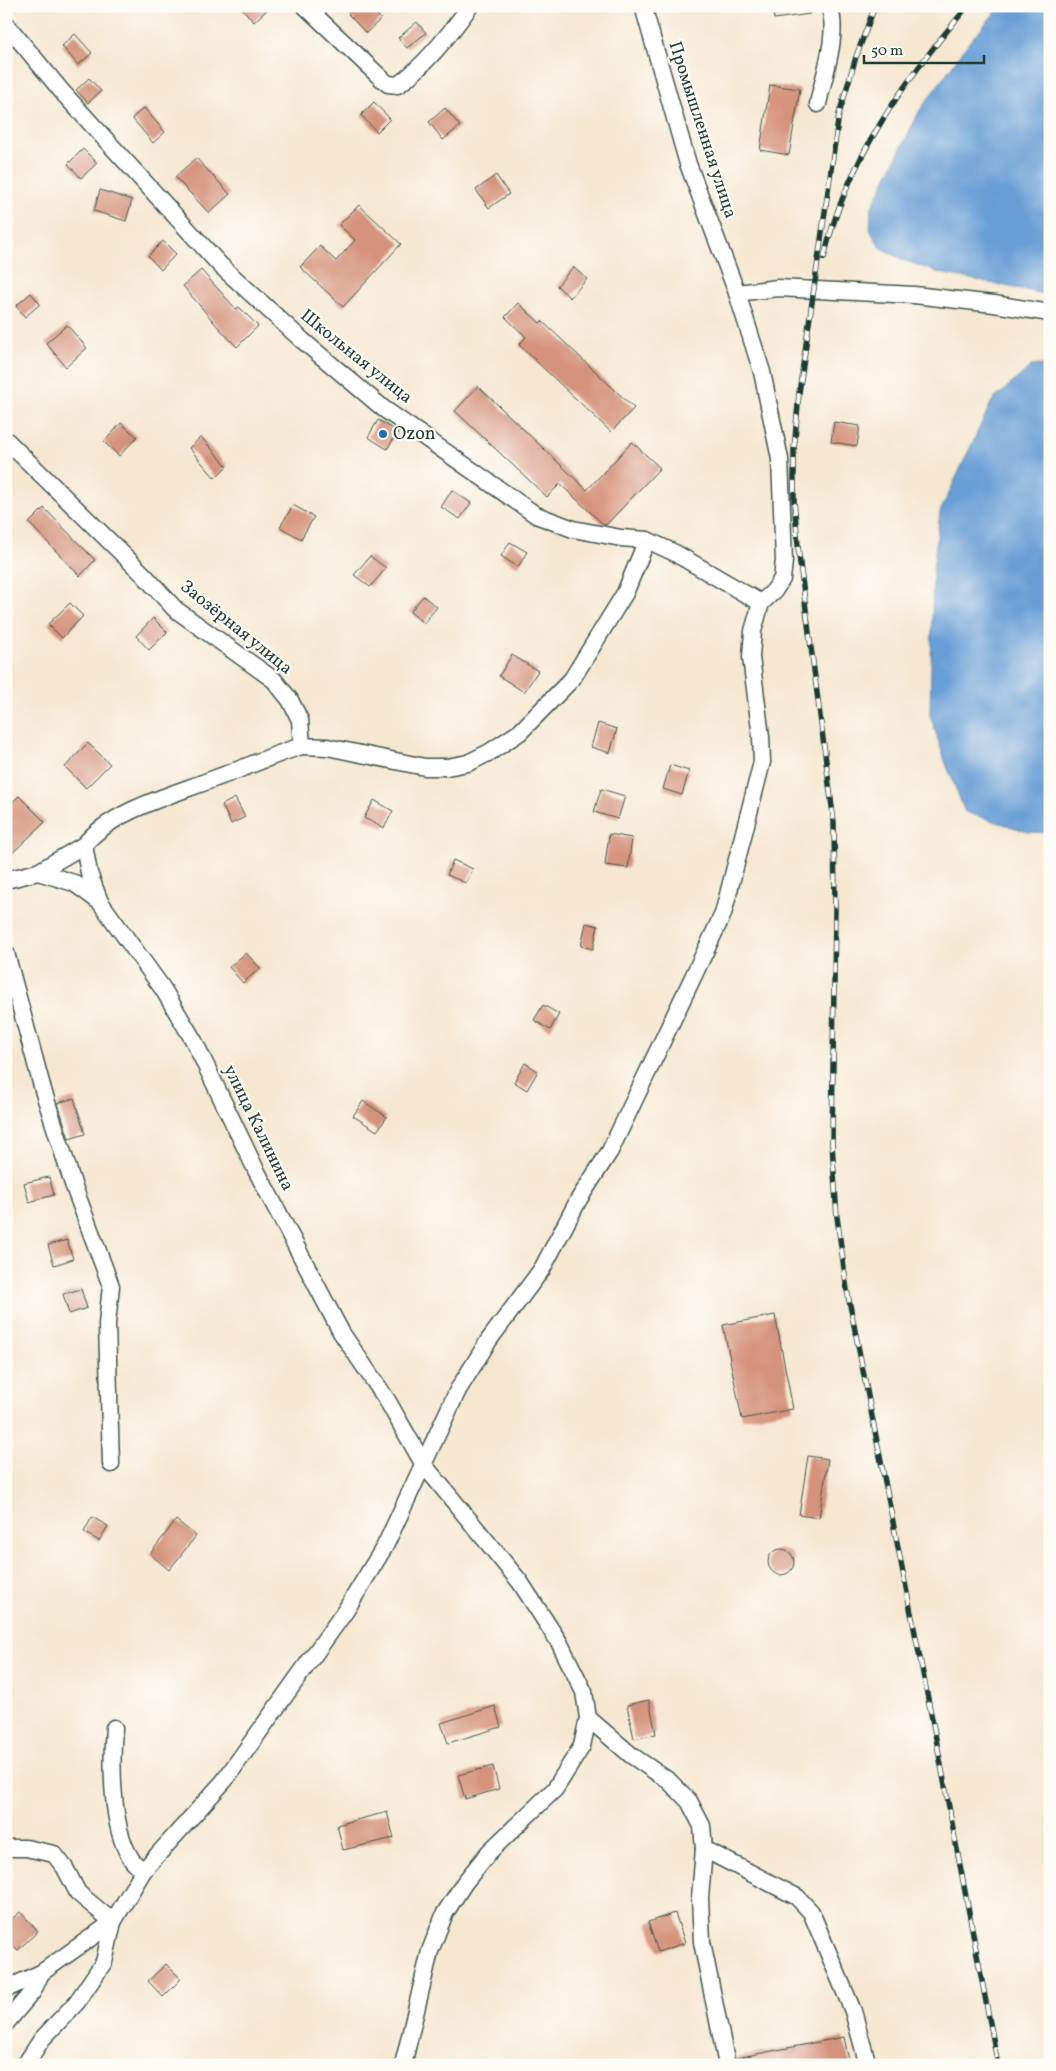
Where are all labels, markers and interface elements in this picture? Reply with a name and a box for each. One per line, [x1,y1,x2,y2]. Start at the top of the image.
scale bar [864,32,984,64]
street label: Промышленная улица [662,38,742,222]
text: 50 m [871,41,903,62]
street label: Школьная улица [294,304,418,410]
place label: Ozon [393,422,436,447]
marker: Ozon [377,428,389,440]
street label: Заозёрная улица [175,575,297,681]
street label: улица Калинина [217,1061,299,1195]

